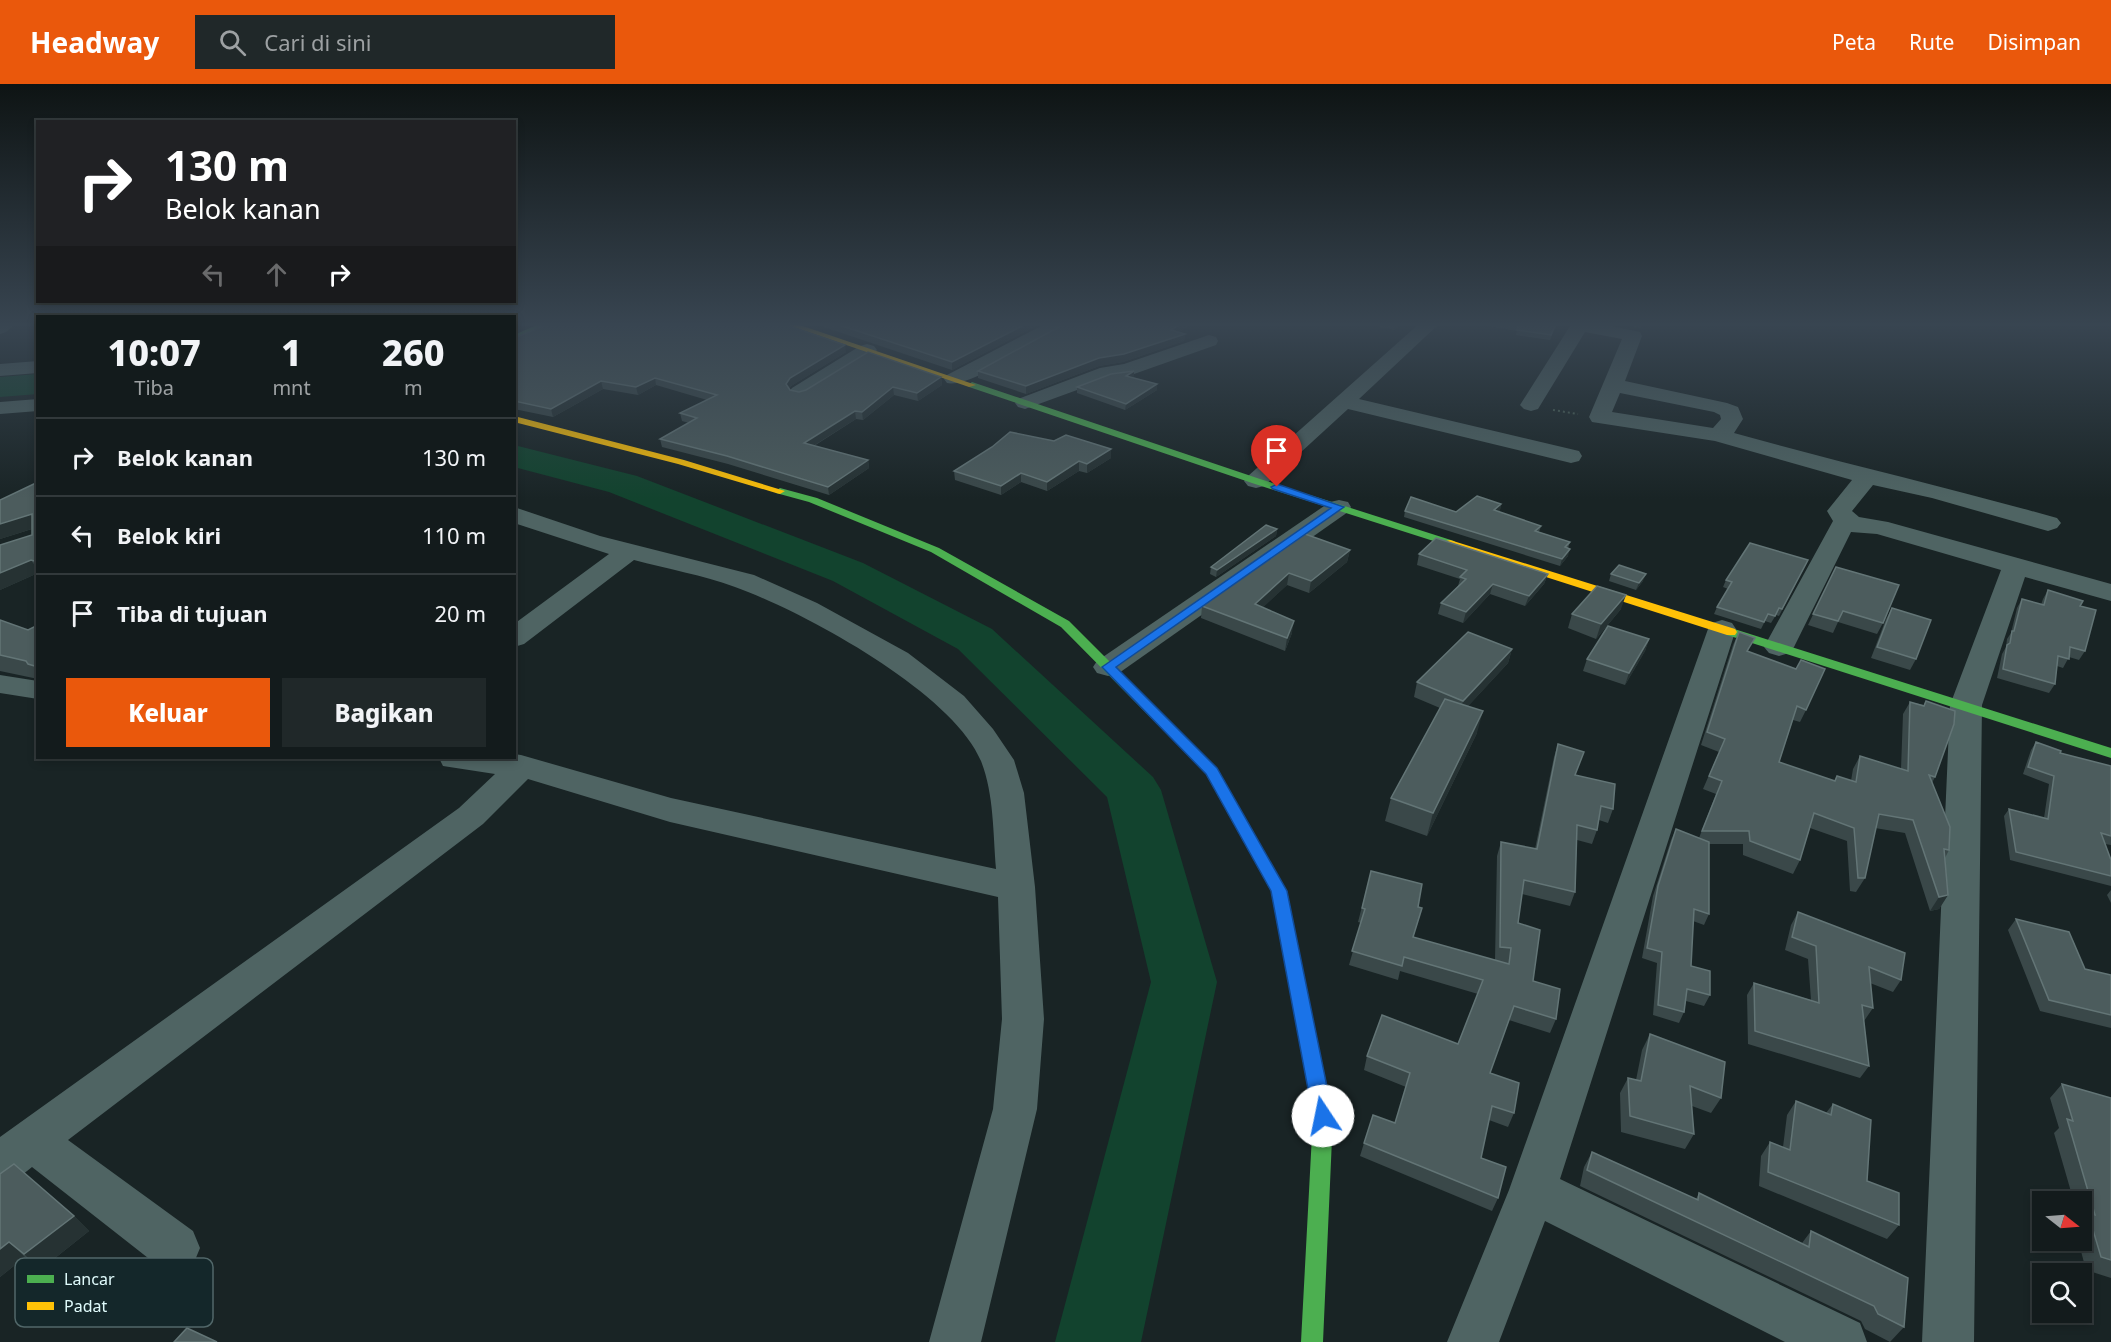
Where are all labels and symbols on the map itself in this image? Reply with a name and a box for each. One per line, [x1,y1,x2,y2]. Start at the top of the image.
pin [1251,425,1302,487]
position arrow [1291,1084,1355,1148]
north arrow [2032,1191,2092,1251]
legend [15,1258,213,1327]
text: Lancar [64,1268,115,1290]
text: Padat [64,1295,107,1317]

